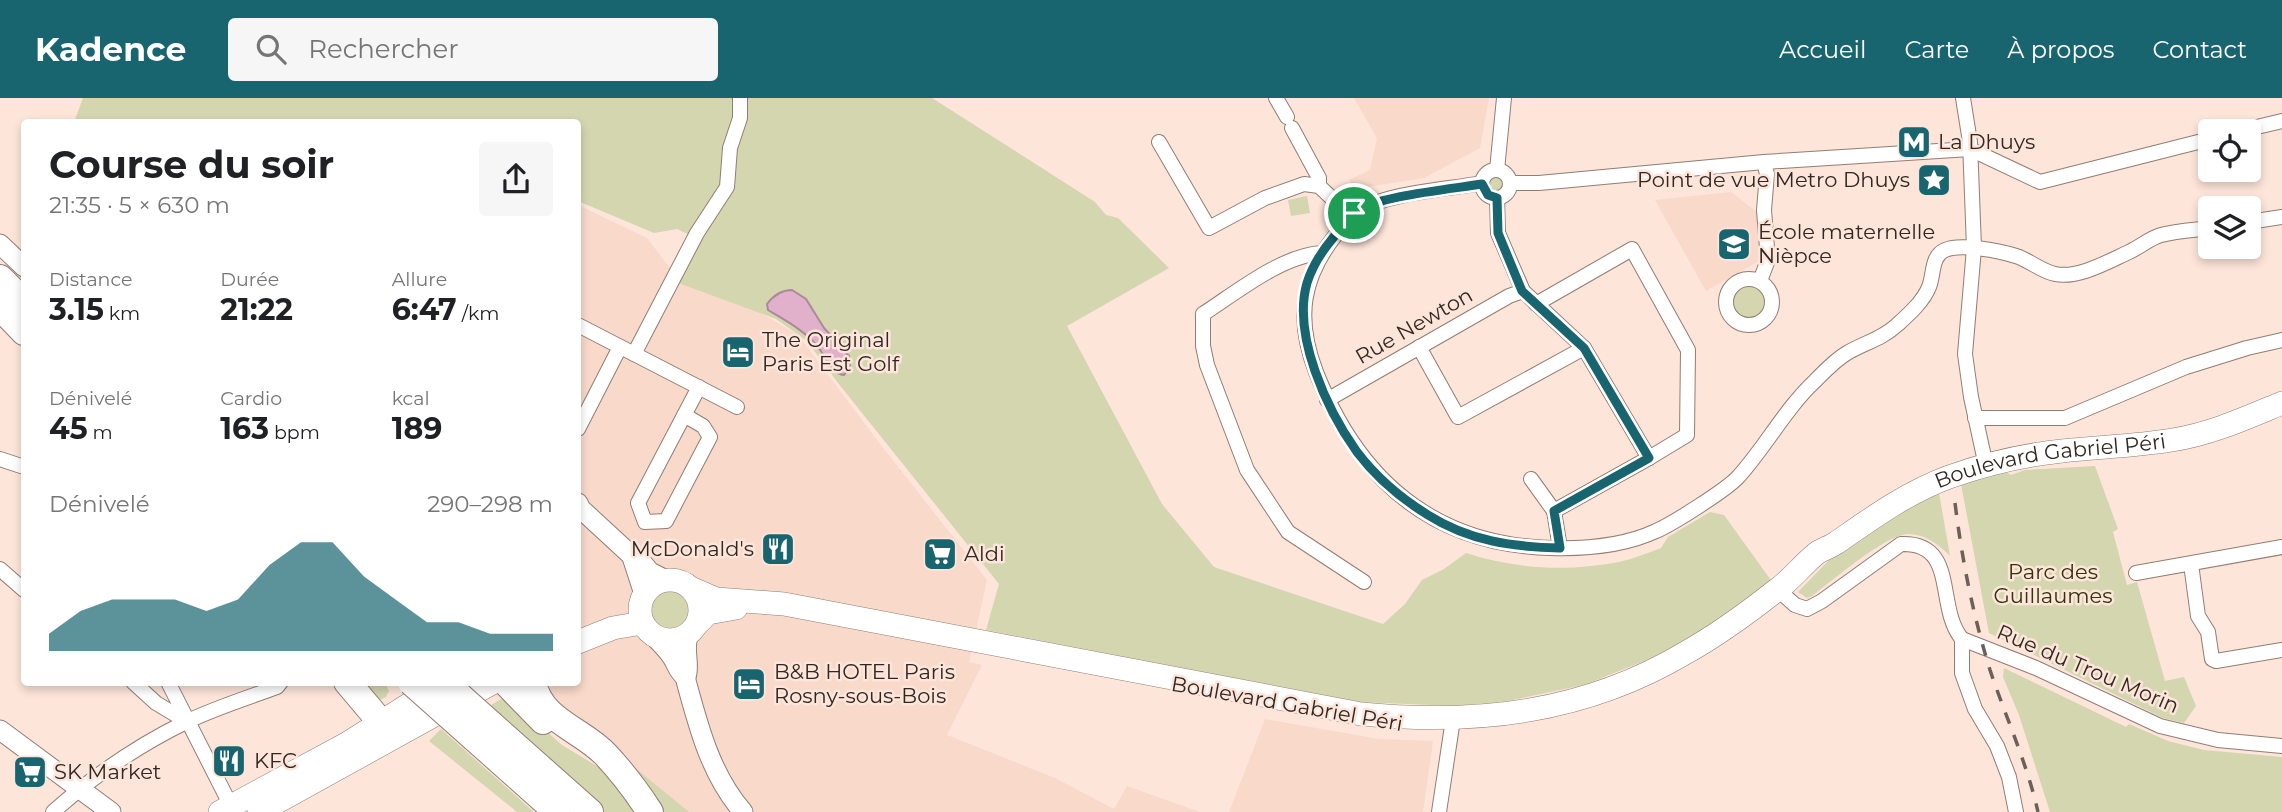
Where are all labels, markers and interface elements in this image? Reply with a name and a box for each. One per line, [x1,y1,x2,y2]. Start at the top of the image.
search box [228,18,718,81]
text: Kadence [35,29,186,69]
icon: search [252,30,290,68]
text: Rechercher [308,33,459,65]
text: Accueil [1779,35,1866,64]
text: Carte [1904,35,1969,64]
text: À propos [2007,35,2114,64]
text: Contact [2152,35,2247,64]
map controls [2198,119,2261,259]
button: locate [2198,119,2261,182]
metro station icon: La Dhuys [1895,123,1933,161]
place label: La Dhuys [1938,129,2035,154]
text: Course du soir [49,141,334,188]
button: share [479,142,553,216]
place icon: Point de vue Metro Dhuys [1915,161,1953,199]
place label: Point de vue Metro Dhuys [1637,167,1910,192]
pin [1324,183,1384,243]
text: 21:35 · 5 × 630 m [49,191,230,219]
icon: arrive [1335,194,1373,232]
button: layers [2198,196,2261,259]
place label: École maternelle Nièpce [1758,219,1935,268]
school or university icon: École maternelle Nièpce [1715,225,1753,263]
text: Distance [49,268,132,291]
text: Durée [220,268,279,291]
text: Allure [392,268,447,291]
street label: Rue Newton [1351,282,1477,369]
text: 3.15 [49,291,104,328]
text: 21:22 [220,291,293,328]
text: 6:47 [392,291,457,328]
text: km [104,302,140,325]
text: /km [457,302,499,325]
place label: The Original Paris Est Golf [762,327,900,376]
hotel icon: The Original Paris Est Golf [719,333,757,371]
text: Dénivelé [49,387,132,410]
text: Cardio [220,387,282,410]
text: kcal [392,387,430,410]
text: 45 [49,410,88,447]
text: 163 [220,410,269,447]
text: 189 [392,410,442,447]
text: m [88,421,113,444]
text: bpm [269,421,320,444]
street label: Boulevard Gabriel Péri [1931,428,2167,493]
text: Dénivelé [49,490,150,518]
text: 290–298 m [427,490,553,518]
restaurant icon: McDonald's [759,530,797,568]
supermarket icon: Aldi [921,535,959,573]
place label: McDonald's [631,536,754,561]
place label: Aldi [964,541,1005,566]
park label: Parc des Guillaumes [1993,559,2113,608]
street label: Rue du Trou Morin [1993,619,2183,718]
place label: B&B HOTEL Paris Rosny-sous-Bois [774,659,955,708]
hotel icon: B&B HOTEL Paris Rosny-sous-Bois [730,665,768,703]
street label: Boulevard Gabriel Péri [1169,671,1405,736]
restaurant icon: KFC [210,742,248,780]
place label: KFC [254,748,297,773]
supermarket icon: SK Market [11,753,49,791]
place label: SK Market [54,759,161,784]

